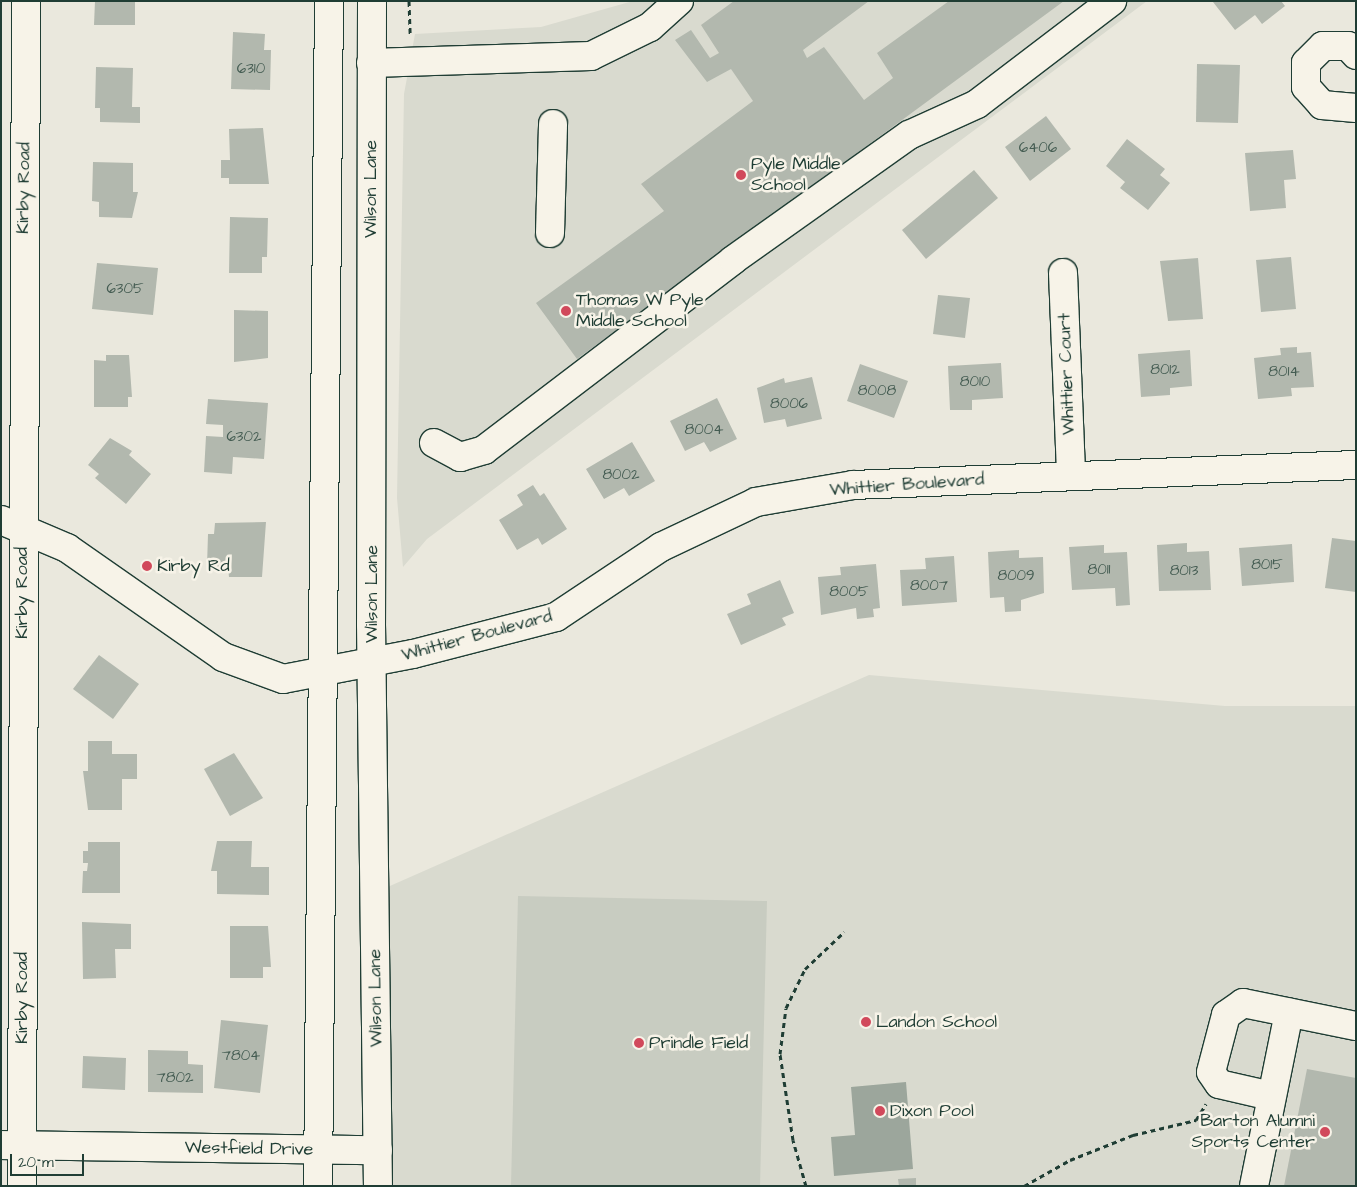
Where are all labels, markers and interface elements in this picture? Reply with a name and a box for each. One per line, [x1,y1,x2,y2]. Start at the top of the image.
house number: 6310 [237,60,265,78]
house number: 6406 [1019,139,1057,157]
street label: Wilson Lane [360,140,382,238]
street label: Kirby Road [12,142,36,234]
place label: Pyle Middle School [751,154,841,196]
marker: Pyle Middle School [735,169,747,181]
house number: 6305 [106,280,144,298]
place label: Thomas W Pyle Middle School [576,290,704,332]
marker: Thomas W Pyle Middle School [560,305,572,317]
street label: Whittier Court [1054,313,1080,435]
house number: 8012 [1150,361,1180,379]
house number: 8014 [1268,363,1300,381]
house number: 8010 [960,373,990,391]
house number: 8008 [858,382,896,400]
house number: 8006 [770,395,808,413]
house number: 8004 [685,421,723,439]
house number: 6302 [226,428,262,446]
house number: 8002 [602,466,640,484]
street label: Whittier Boulevard [829,469,985,501]
street label: Wilson Lane [361,545,383,643]
street label: Kirby Road [11,547,33,639]
place label: Kirby Rd [157,555,230,577]
house number: 8015 [1251,556,1283,574]
marker: Kirby Rd [141,560,153,572]
house number: 8011 [1087,561,1111,579]
house number: 8013 [1170,562,1198,580]
house number: 8009 [997,567,1035,585]
house number: 8007 [910,577,948,595]
house number: 8005 [829,583,869,601]
street label: Whittier Boulevard [399,606,555,666]
street label: Wilson Lane [364,949,388,1047]
street label: Kirby Road [11,952,33,1044]
place label: Landon School [876,1011,997,1033]
marker: Landon School [860,1016,872,1028]
place label: Prindle Field [649,1032,748,1054]
marker: Prindle Field [633,1037,645,1049]
house number: 7804 [222,1047,260,1065]
house number: 7802 [156,1069,194,1087]
place label: Dixon Pool [890,1100,974,1122]
marker: Dixon Pool [874,1105,886,1117]
place label: Barton Alumni Sports Center [1191,1111,1315,1154]
marker: Barton Alumni Sports Center [1319,1126,1331,1138]
street label: Westfield Drive [184,1137,314,1161]
scale bar [12,1144,86,1176]
text: 20 m [18,1152,54,1173]

